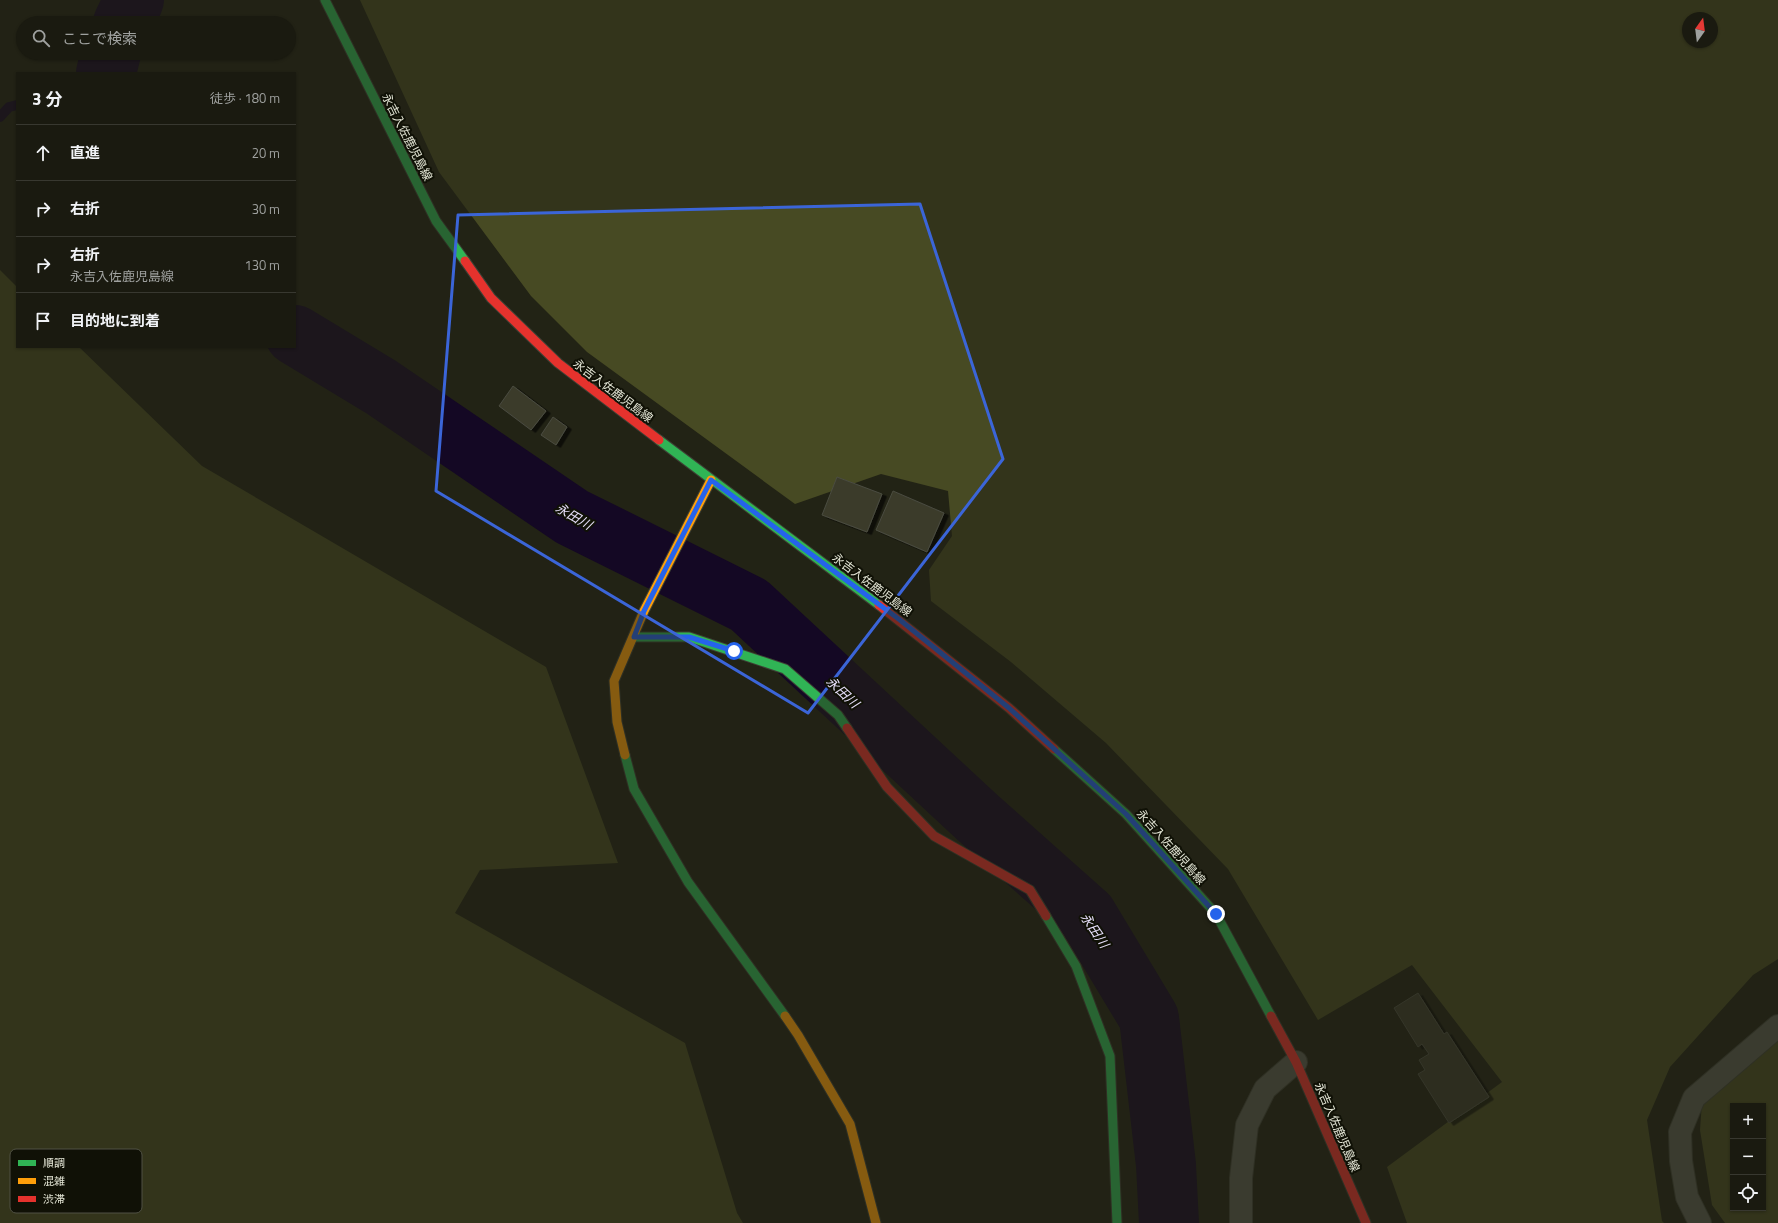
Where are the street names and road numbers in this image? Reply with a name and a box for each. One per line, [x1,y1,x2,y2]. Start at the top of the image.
street label: 永吉入佐鹿児島線 [377,90,438,184]
street label: 永吉入佐鹿児島線 [569,354,657,427]
street label: 永吉入佐鹿児島線 [828,548,916,621]
street label: 永吉入佐鹿児島線 [1132,805,1211,889]
street label: 永吉入佐鹿児島線 [1310,1079,1365,1175]

